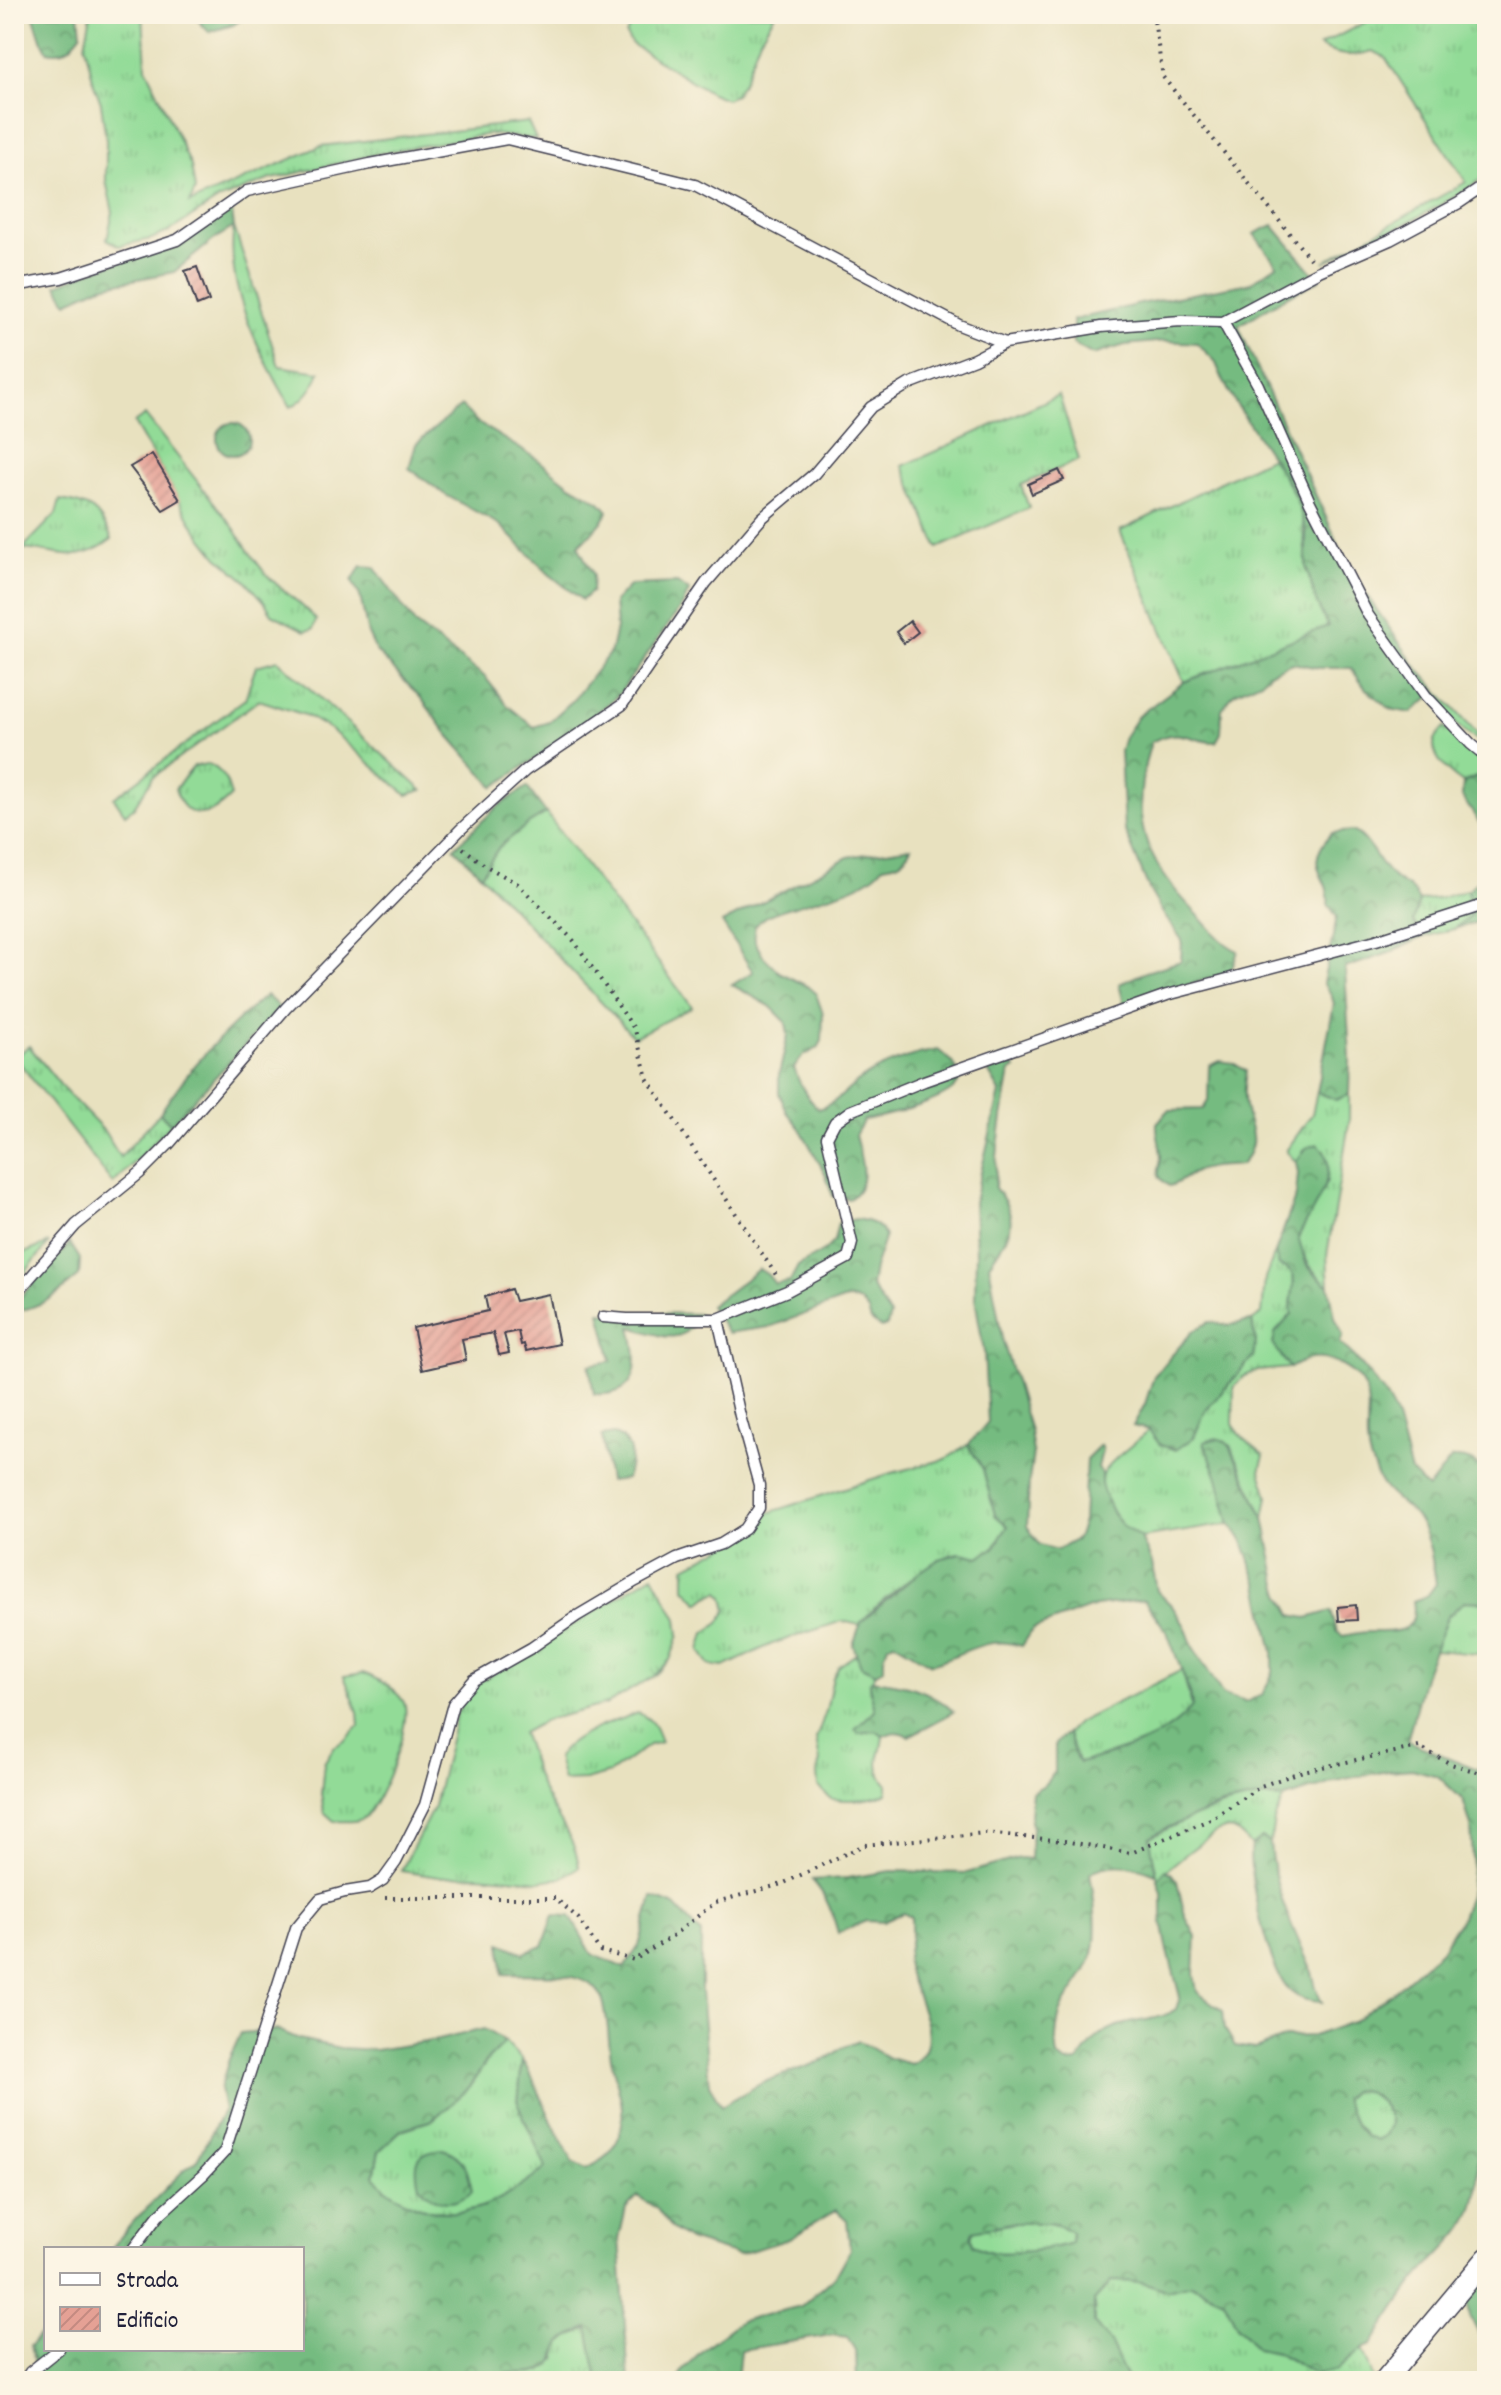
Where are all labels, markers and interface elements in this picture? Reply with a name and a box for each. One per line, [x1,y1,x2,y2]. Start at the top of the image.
legend [44,2247,304,2351]
text: Strada [116,2265,179,2299]
text: Edificio [116,2305,178,2339]

